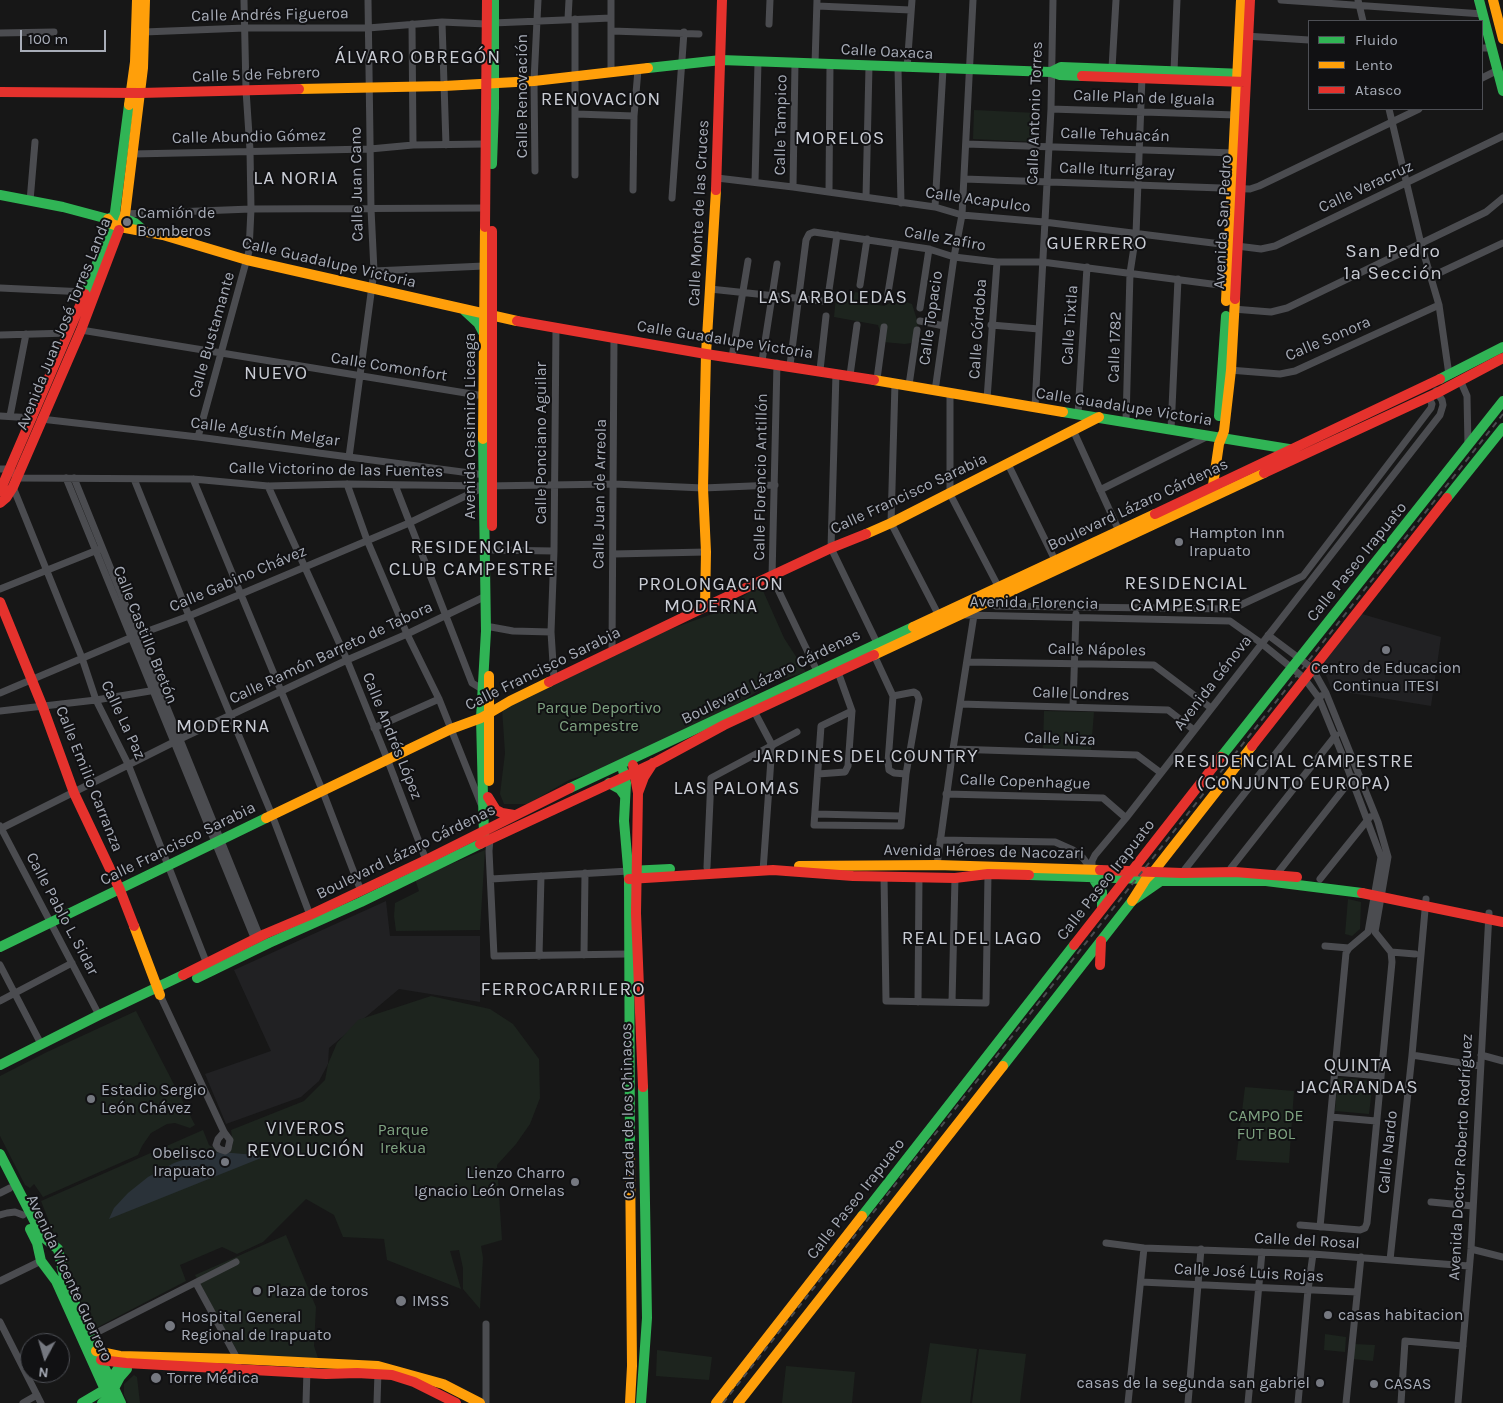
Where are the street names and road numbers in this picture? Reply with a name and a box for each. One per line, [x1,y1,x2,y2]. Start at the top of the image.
street label: Calle Andrés Figueroa [191,4,349,26]
street label: Calle Renovación [512,34,532,158]
street label: Calle Oaxaca [840,40,934,64]
street label: Calle Antonio Torres [1023,41,1047,185]
street label: Calle 5 de Febrero [192,63,320,87]
street label: Calle Tampico [771,74,791,176]
street label: Calle Plan de Iguala [1073,86,1215,110]
street label: Calle Monte de las Cruces [685,119,713,307]
street label: Calle Tehuacán [1060,123,1170,147]
street label: Calle Abundio Gómez [172,126,326,148]
street label: Calle Juan Cano [346,126,368,242]
street label: Avenida San Pedro [1210,154,1236,290]
street label: Calle Veracruz [1316,157,1416,217]
street label: Calle Iturrigaray [1059,158,1175,182]
street label: Calle Acapulco [924,183,1032,217]
street label: Avenida Juan José Torres Landa [13,215,115,433]
street label: Calle Zafiro [903,222,987,256]
street label: Calle Guadalupe Victoria [240,234,418,292]
street label: Calle Bustamante [185,270,239,400]
street label: Calle Topacio [915,270,947,366]
street label: Calle Córdoba [965,278,991,380]
street label: Calle Tixtla [1058,284,1082,366]
street label: Calle 1782 [1104,311,1126,383]
street label: Calle Sonora [1282,312,1374,366]
street label: Calle Guadalupe Victoria [635,317,815,363]
street label: Avenida Casimiro Liceaga [460,333,480,519]
street label: Calle Comonfort [329,348,449,386]
street label: Calle Ponciano Aguilar [531,362,551,524]
street label: Calle Guadalupe Victoria [1034,384,1214,430]
street label: Calle Florencio Antillón [750,393,772,561]
street label: Calle Agustín Melgar [189,413,341,451]
street label: Calle Juan de Arreola [589,419,611,569]
street label: Calle Francisco Sarabia [828,449,990,539]
street label: Boulevard Lázaro Cárdenas [1045,455,1231,555]
street label: Calle Victorino de las Fuentes [229,459,443,481]
street label: Calle Paseo Irapuato [1303,498,1411,626]
street label: Calle Gabino Chávez [166,541,310,617]
street label: Calle Castillo Bretón [109,563,181,707]
street label: Avenida Florencia [969,592,1099,614]
street label: Calle Ramón Barreto de Tabora [226,597,436,709]
street label: Calle Francisco Sarabia [462,623,624,715]
street label: Boulevard Lázaro Cárdenas [678,625,864,729]
street label: Avenida Génova [1170,632,1256,734]
street label: Calle Nápoles [1048,640,1146,660]
street label: Calle Andrés López [358,670,426,802]
street label: Calle La Paz [96,677,150,763]
street label: Calle Londres [1032,683,1130,705]
street label: Calle Emilio Carranza [51,703,127,855]
street label: Calle Niza [1024,728,1096,750]
street label: Calle Copenhague [959,770,1091,794]
street label: Calle Francisco Sarabia [97,798,259,890]
street label: Boulevard Lázaro Cárdenas [313,800,499,904]
street label: Calle Paseo Irapuato [1053,816,1159,944]
street label: Avenida Héroes de Nacozari [884,841,1084,863]
street label: Calle Pablo L. Sidar [22,849,102,979]
street label: Calzada de los Chinacos [617,1023,639,1199]
street label: Avenida Doctor Roberto Rodríguez [1445,1033,1477,1281]
street label: Calle Nardo [1374,1110,1402,1194]
street label: Calle Paseo Irapuato [803,1135,909,1263]
street label: Avenida Vicente Guerrero [22,1191,116,1365]
street label: Calle del Rosal [1254,1229,1360,1253]
street label: Calle José Luis Rojas [1174,1259,1324,1287]

